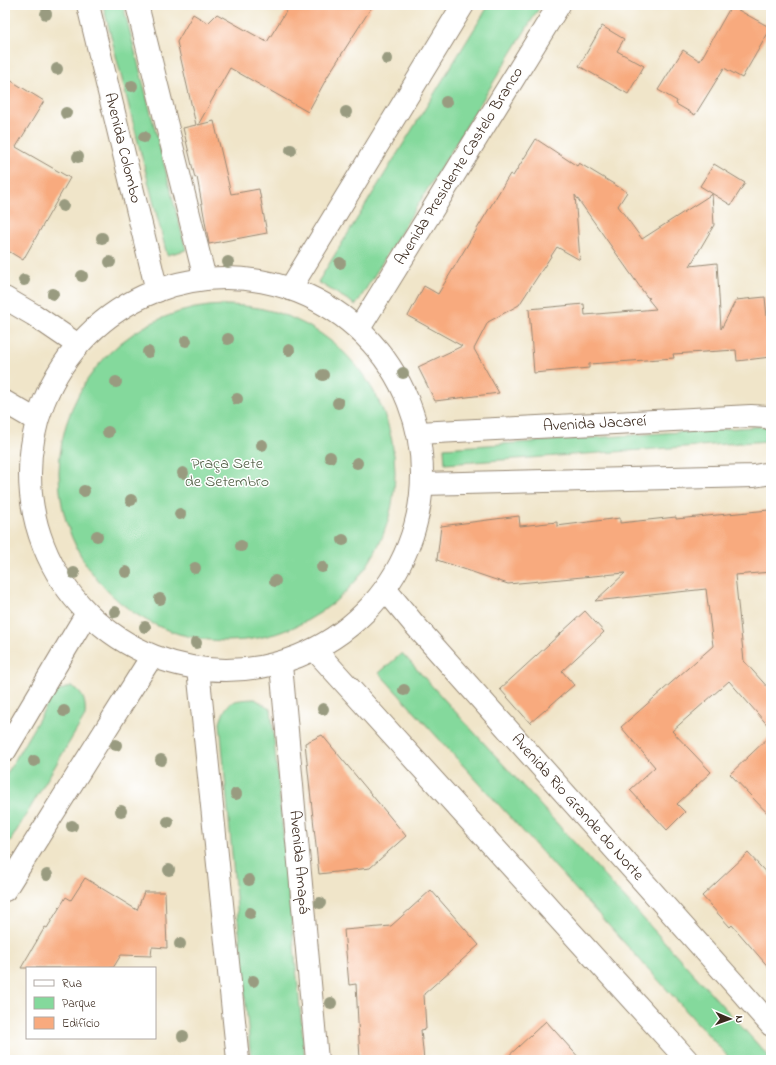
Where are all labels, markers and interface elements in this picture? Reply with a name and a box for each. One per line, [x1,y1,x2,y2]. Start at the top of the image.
street label: Avenida Presidente Castelo Branco [389,62,530,270]
street label: Avenida Colombo [98,90,147,206]
street label: Avenida Jacareí [543,409,647,439]
park label: Praça Sete de Setembro [185,452,269,494]
street label: Avenida Rio Grande do Norte [505,728,650,887]
street label: Avenida Amapá [282,809,316,915]
legend [26,967,156,1039]
text: Rua [62,975,82,993]
text: Parque [62,995,96,1013]
north arrow [710,999,750,1039]
text: Edifício [62,1015,100,1033]
text: N [731,1015,747,1023]

